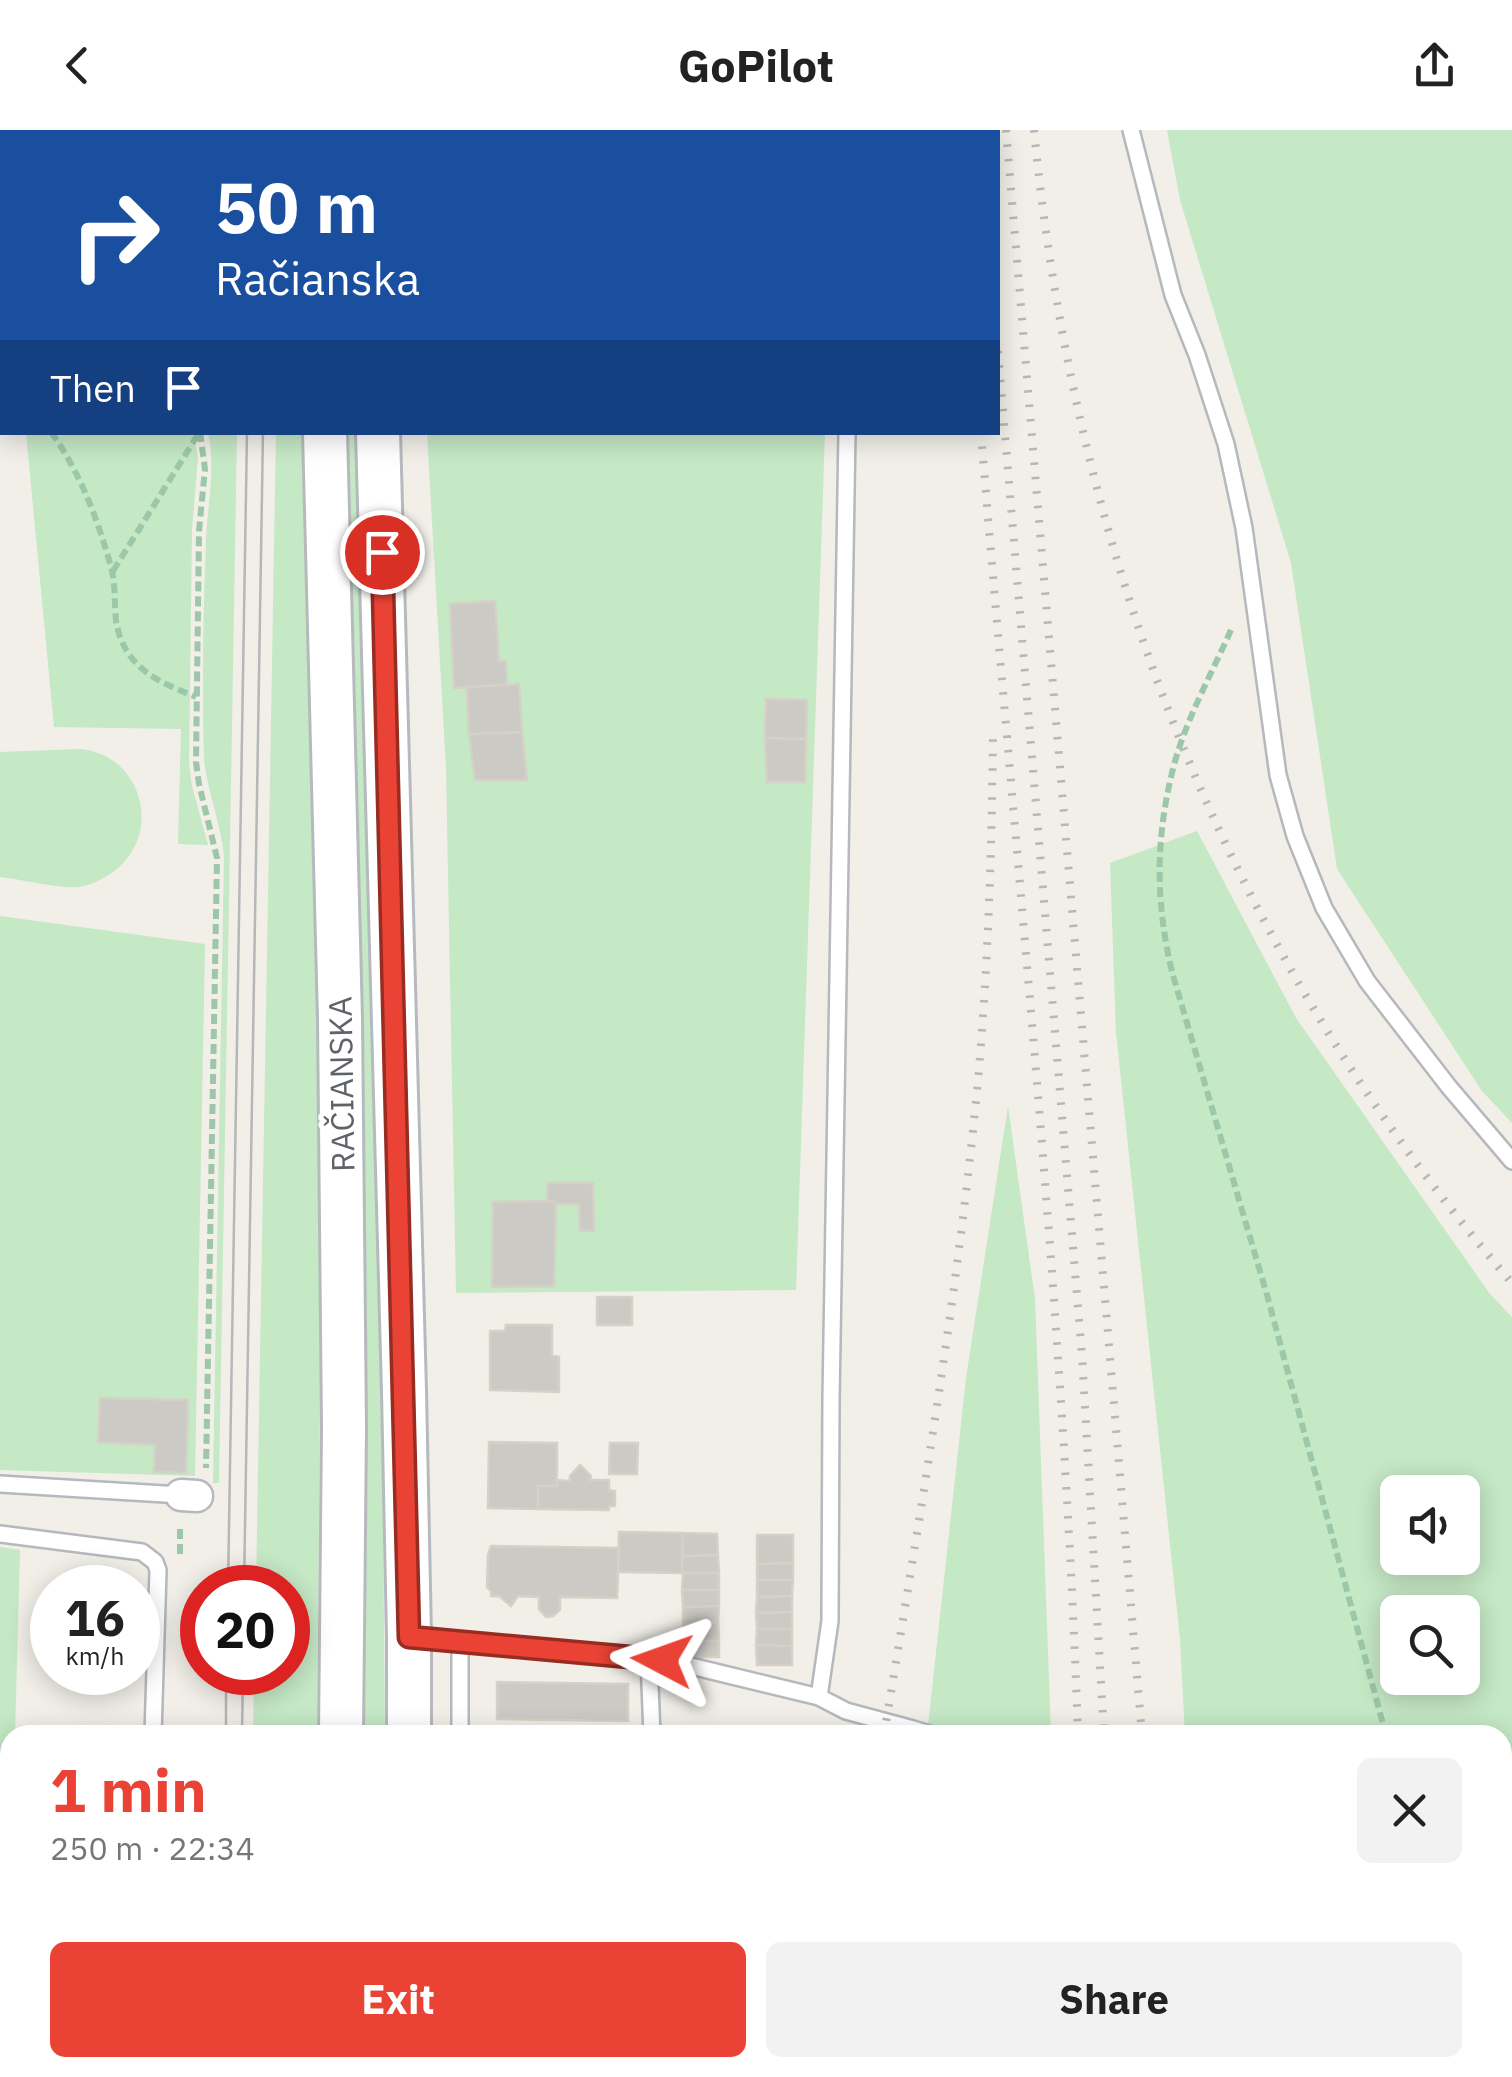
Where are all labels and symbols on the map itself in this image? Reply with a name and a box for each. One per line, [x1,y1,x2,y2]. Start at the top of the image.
pin [340,510,425,595]
street label: RAČIANSKA [318,996,364,1172]
speed limit sign: 20 [180,1565,310,1695]
position arrow [610,1608,714,1712]

